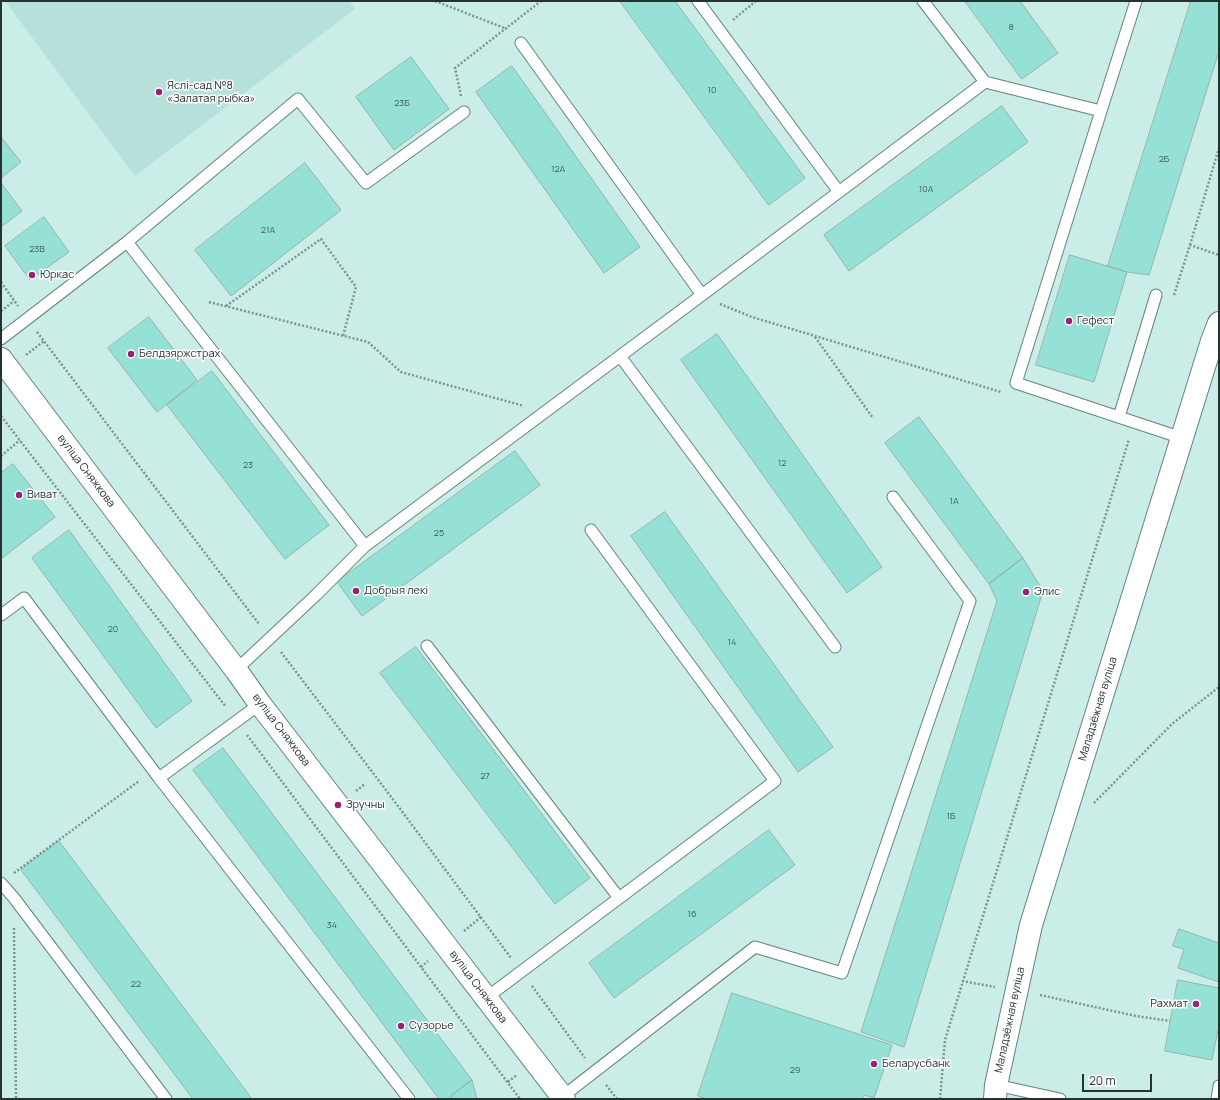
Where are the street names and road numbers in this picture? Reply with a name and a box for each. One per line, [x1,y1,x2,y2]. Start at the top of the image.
street label: вуліца Сняжкова [54,432,118,510]
street label: Маладзёжная вуліца [1076,655,1120,763]
street label: вуліца Сняжкова [249,691,313,769]
street label: вуліца Сняжкова [446,948,510,1026]
street label: Маладзёжная вуліца [992,966,1028,1074]

